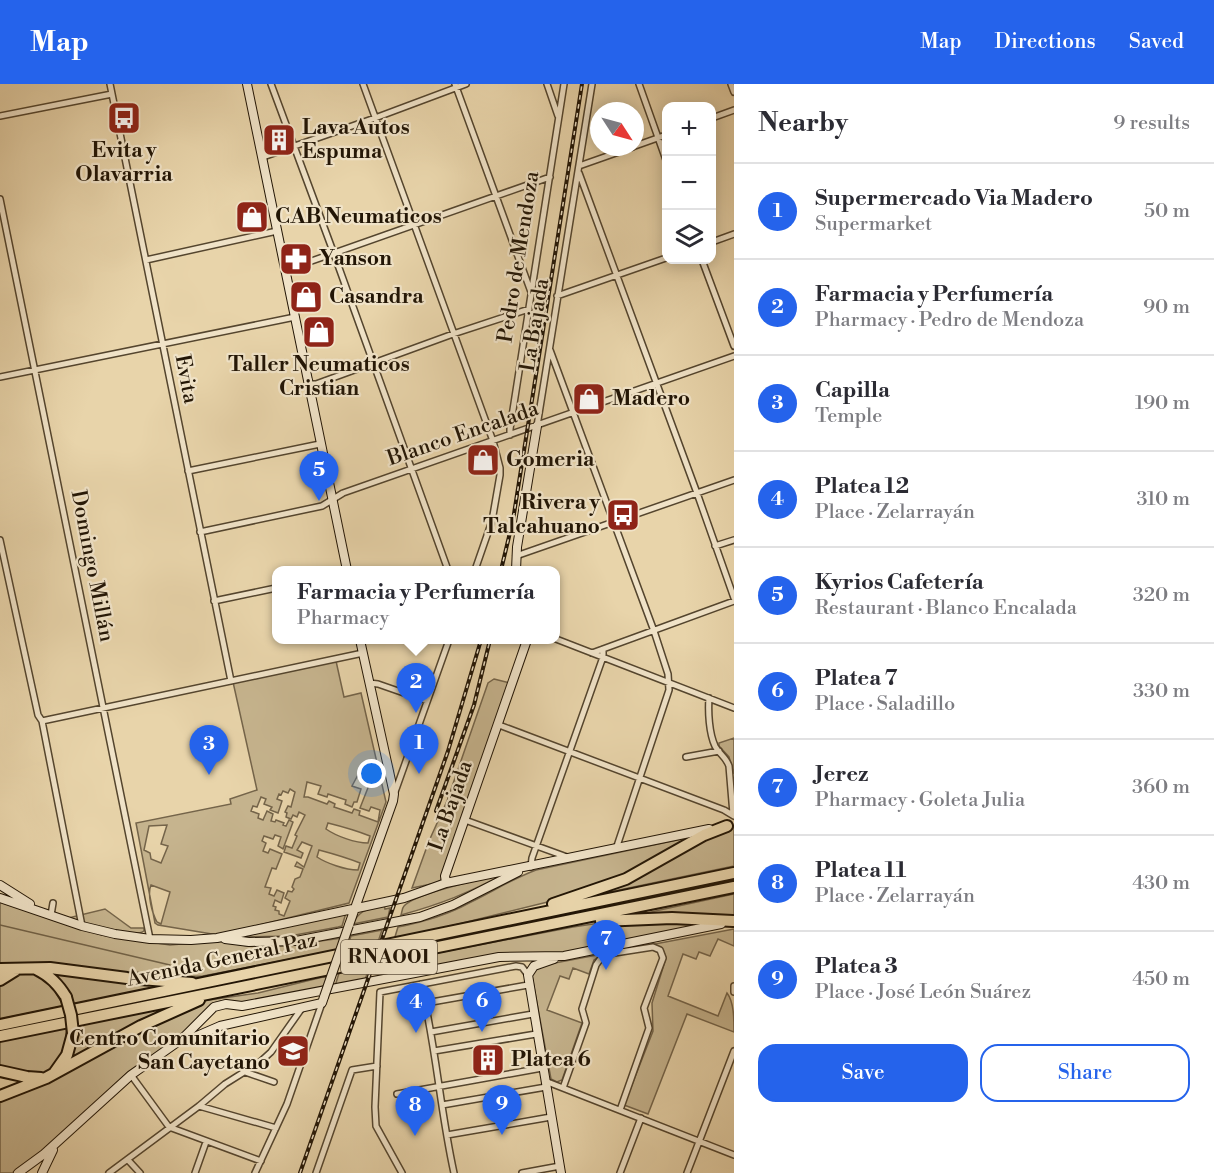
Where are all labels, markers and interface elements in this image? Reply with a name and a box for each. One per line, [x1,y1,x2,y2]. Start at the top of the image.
text: Map [30,25,89,60]
text: Map [920,29,962,55]
text: Directions [995,29,1096,55]
text: Saved [1129,29,1184,55]
bus stop icon: Evita y Olavarria [106,100,142,136]
north arrow [590,102,644,156]
map controls [662,102,716,264]
button: + [662,102,716,156]
text: Nearby [758,107,848,139]
text: 9 results [1113,111,1190,136]
place label: Lava Autos Espuma [302,115,410,165]
building icon: Lava Autos Espuma [261,122,297,158]
place label: Evita y Olavarria [75,138,173,188]
button: − [662,156,716,210]
street label: Pedro de Mendoza [493,169,545,345]
text: Supermercado Via Madero [815,185,1093,212]
shop icon: CAB Neumaticos [234,199,270,235]
text: 1 [773,199,782,224]
text: 50 m [1144,199,1190,224]
place label: CAB Neumaticos [275,204,442,230]
button: layers [662,210,716,264]
text: Supermarket [815,212,932,237]
pharmacy icon: Yanson [278,241,314,277]
place label: Yanson [319,246,392,272]
street label: La Bajada [515,276,555,374]
shop icon: Casandra [288,279,324,315]
text: Farmacia y Perfumería [815,281,1053,308]
place label: Casandra [329,284,424,310]
text: 2 [771,295,784,320]
text: 90 m [1143,295,1190,320]
text: Pharmacy · Pedro de Mendoza [815,308,1084,333]
shop icon: Taller Neumaticos Cristian [301,314,337,350]
street label: Evita [169,352,204,406]
place label: Taller Neumaticos Cristian [228,352,410,402]
text: Capilla [815,377,890,404]
shop icon: Madero [571,381,607,417]
place label: Madero [612,386,690,412]
text: 3 [771,391,784,416]
text: 190 m [1135,391,1190,416]
street label: Blanco Encalada [383,396,543,472]
text: Temple [815,404,882,429]
shop icon: Gomeria [465,442,501,478]
place label: Gomeria [506,447,595,473]
pin: 5 [300,452,338,501]
text: Platea 12 [815,473,909,500]
text: 4 [771,487,784,512]
text: 310 m [1137,487,1190,512]
street label: Domingo Millán [65,488,120,645]
place label: Rivera y Talcahuano [483,490,600,540]
bus stop icon: Rivera y Talcahuano [605,497,641,533]
text: Place · Zelarrayán [815,500,975,525]
popup [272,566,560,644]
text: Kyrios Cafetería [815,569,984,596]
text: Farmacia y Perfumería [297,579,535,606]
text: 5 [771,583,784,608]
text: 320 m [1133,583,1190,608]
text: Restaurant · Blanco Encalada [815,596,1077,621]
text: Pharmacy [297,606,389,631]
pin: 2 [396,664,436,713]
text: Platea 7 [815,665,898,692]
text: 6 [771,679,784,704]
text: 330 m [1133,679,1190,704]
text: Place · Saladillo [815,692,955,717]
pin: 1 [400,724,438,774]
pin: 3 [190,726,228,775]
street label: La Bajada [423,757,479,855]
your location [357,759,386,788]
text: Jerez [815,761,869,788]
text: 7 [772,775,783,800]
text: 360 m [1132,775,1190,800]
text: Pharmacy · Goleta Julia [815,788,1025,813]
text: Platea 11 [815,857,906,884]
text: 8 [771,871,784,896]
text: 430 m [1132,871,1190,896]
text: Place · Zelarrayán [815,884,975,909]
pin: 7 [586,920,626,970]
street label: Avenida General Paz [124,927,319,993]
road number: RNA001 [341,940,437,974]
text: Platea 3 [815,953,898,980]
text: 9 [771,967,784,992]
text: 450 m [1132,967,1190,992]
text: Place · José León Suárez [815,980,1031,1005]
pin: 6 [462,982,502,1032]
pin: 4 [396,984,436,1033]
place label: Centro Comunitario San Cayetano [69,1026,270,1076]
school or university icon: Centro Comunitario San Cayetano [275,1033,311,1069]
building icon: Platea 6 [470,1042,506,1078]
button: Save [758,1044,968,1102]
button: Share [980,1044,1190,1102]
place label: Platea 6 [511,1047,591,1073]
pin: 8 [396,1086,434,1136]
pin: 9 [482,1086,522,1135]

